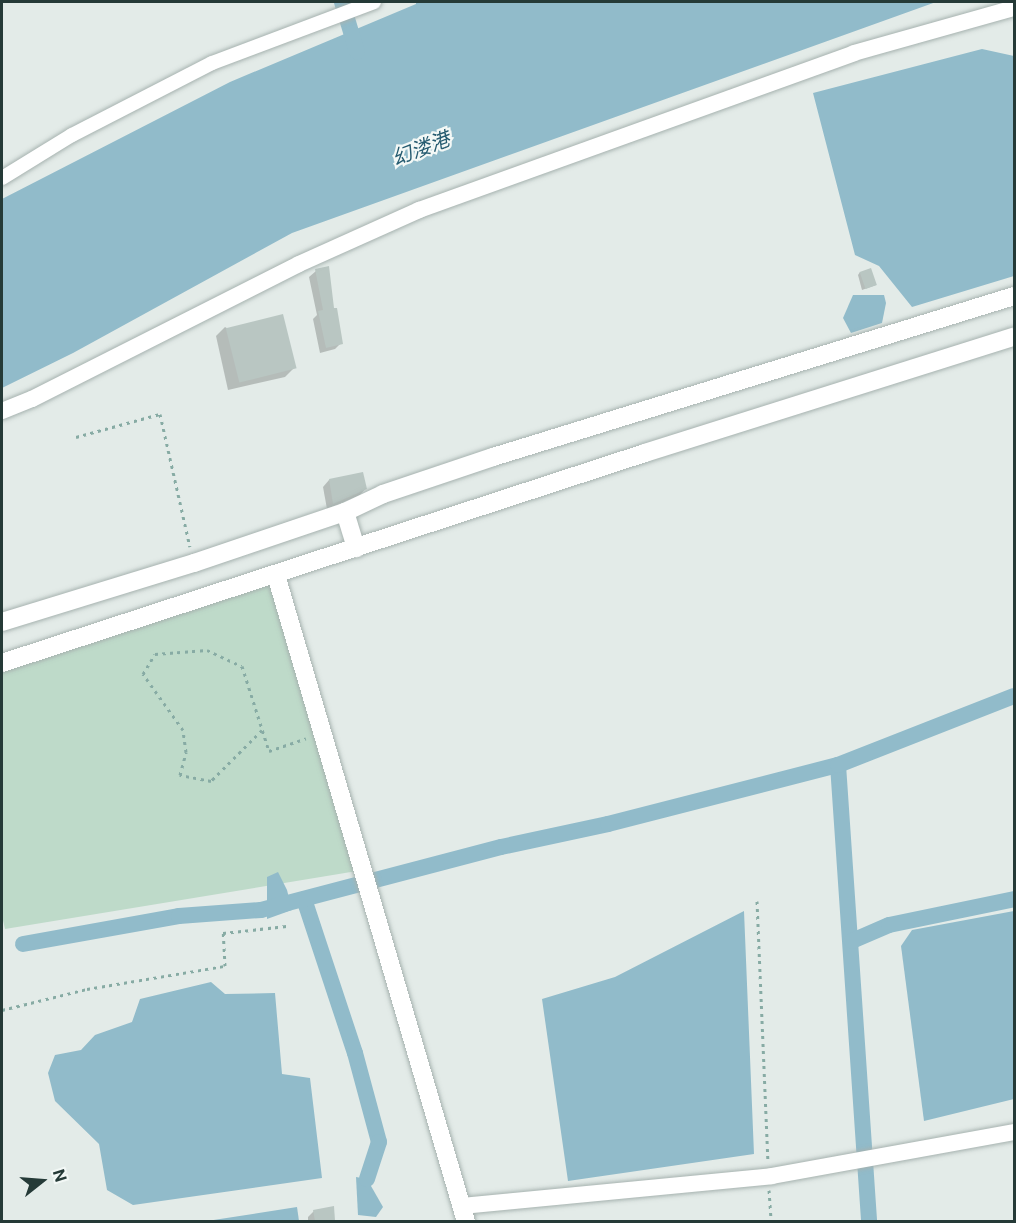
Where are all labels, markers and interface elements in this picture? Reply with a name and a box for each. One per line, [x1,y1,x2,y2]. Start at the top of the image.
water label: 幻溇港 [389,127,453,171]
north arrow [12,1151,72,1211]
text: N [49,1167,71,1184]

